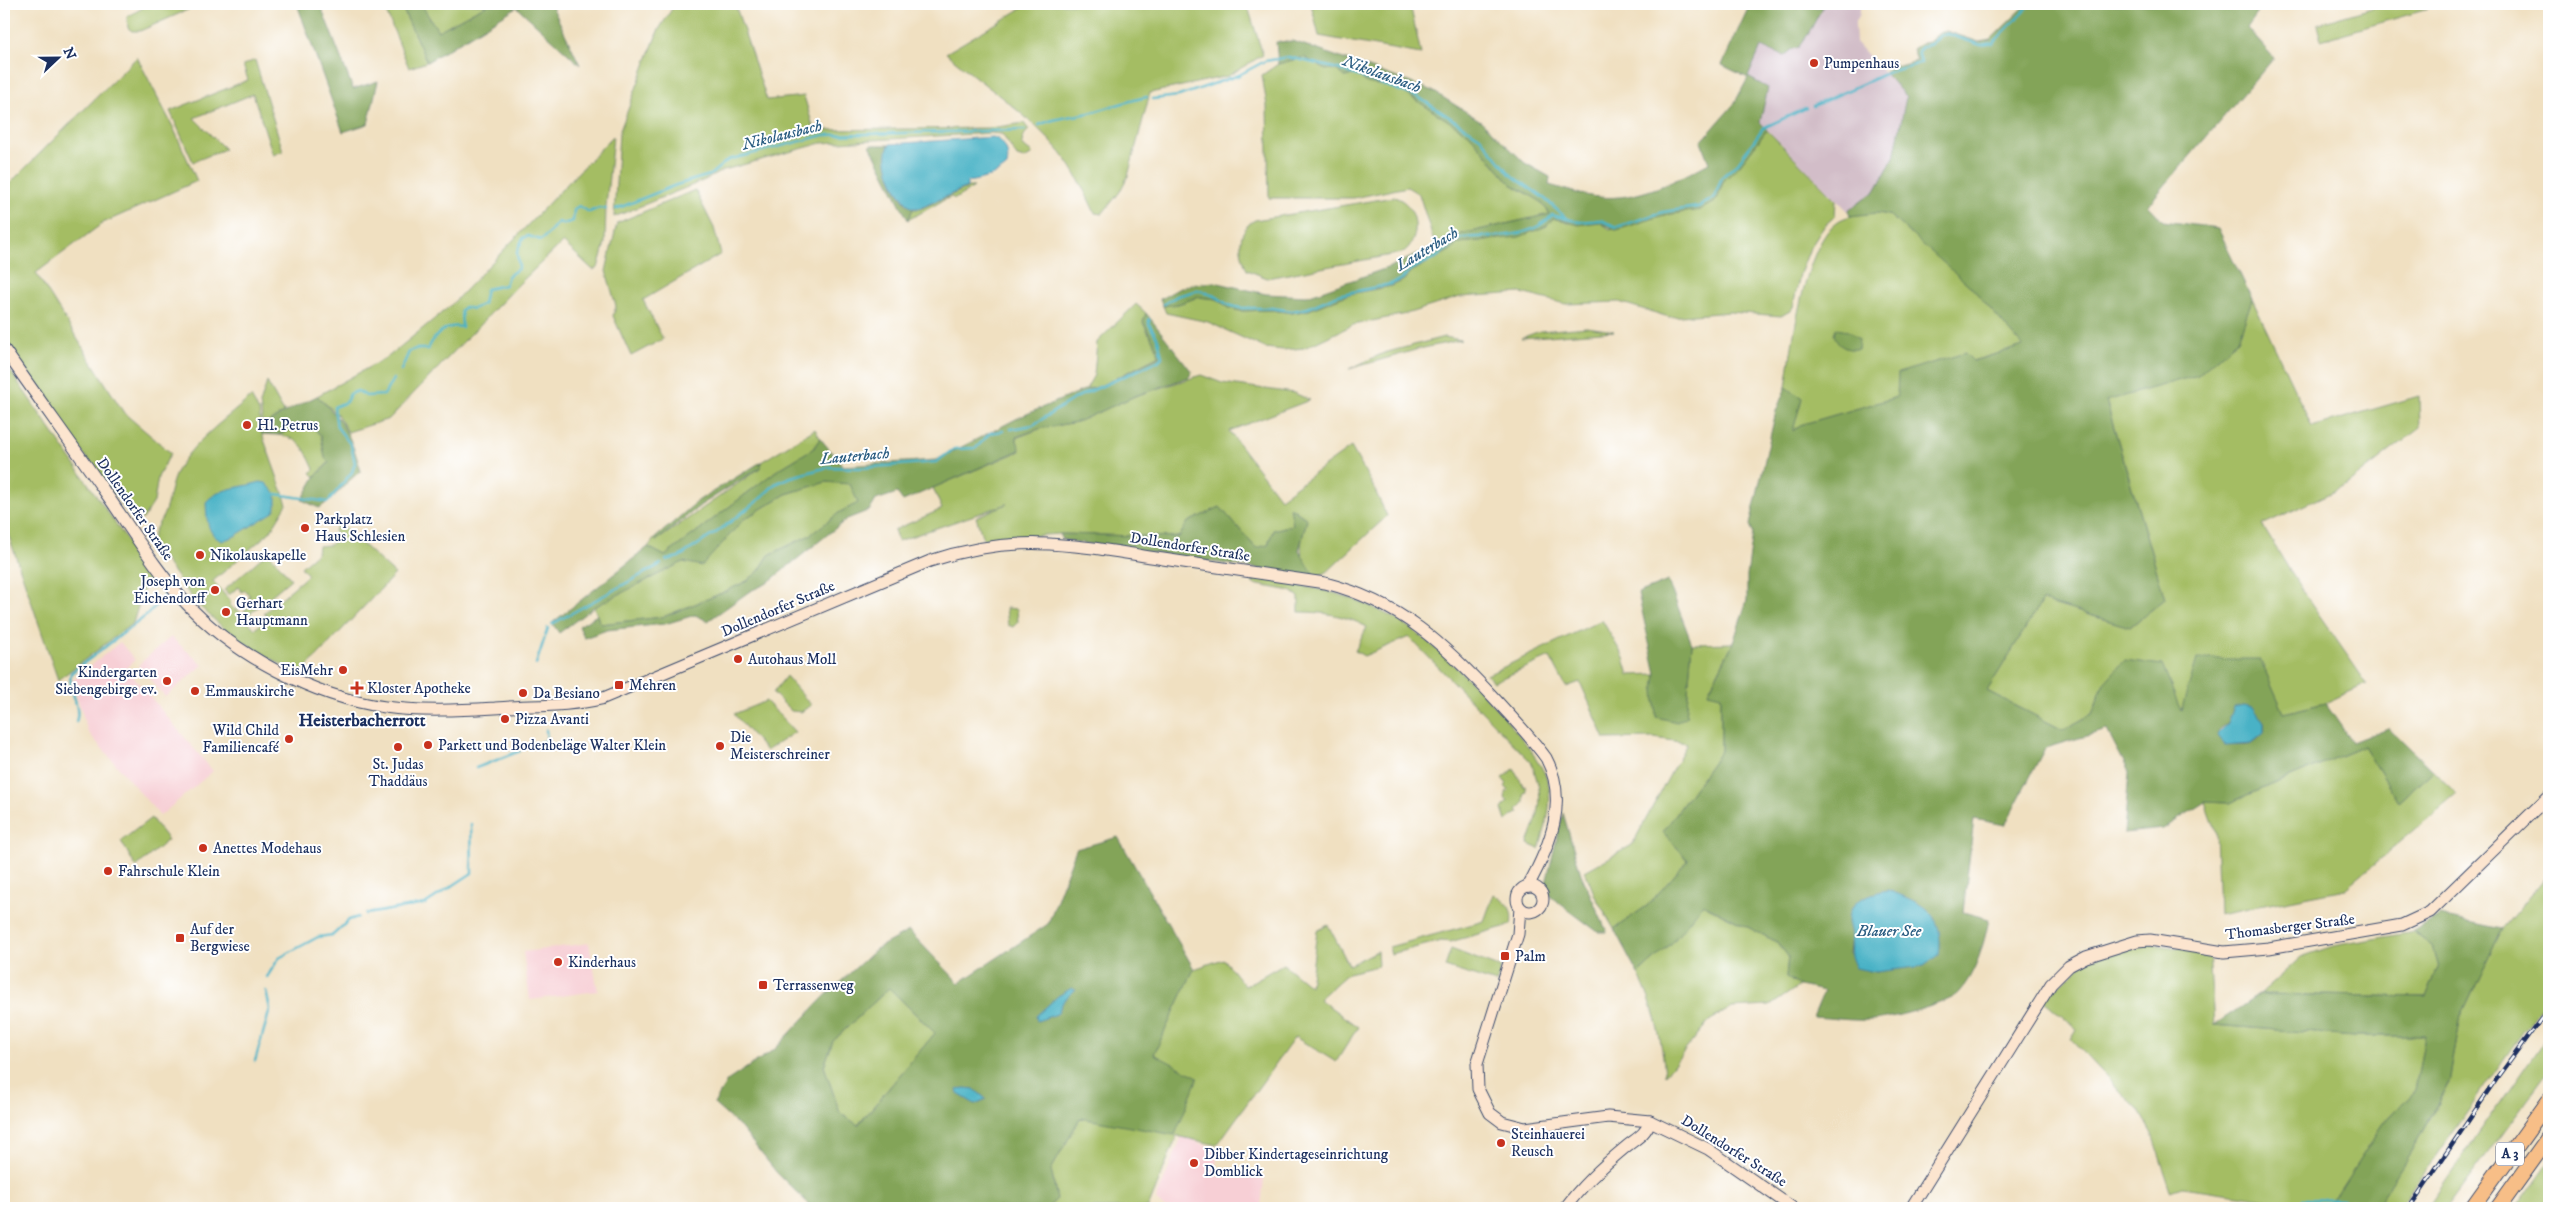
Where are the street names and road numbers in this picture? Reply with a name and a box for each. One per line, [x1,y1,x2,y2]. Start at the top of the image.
street label: Dollendorfer Straße [92,454,178,564]
street label: Dollendorfer Straße [1129,528,1251,566]
street label: Dollendorfer Straße [718,577,838,641]
street label: Thomasberger Straße [2224,910,2356,944]
street label: Dollendorfer Straße [1678,1111,1790,1191]
road number: A 3 [2496,1142,2524,1166]

